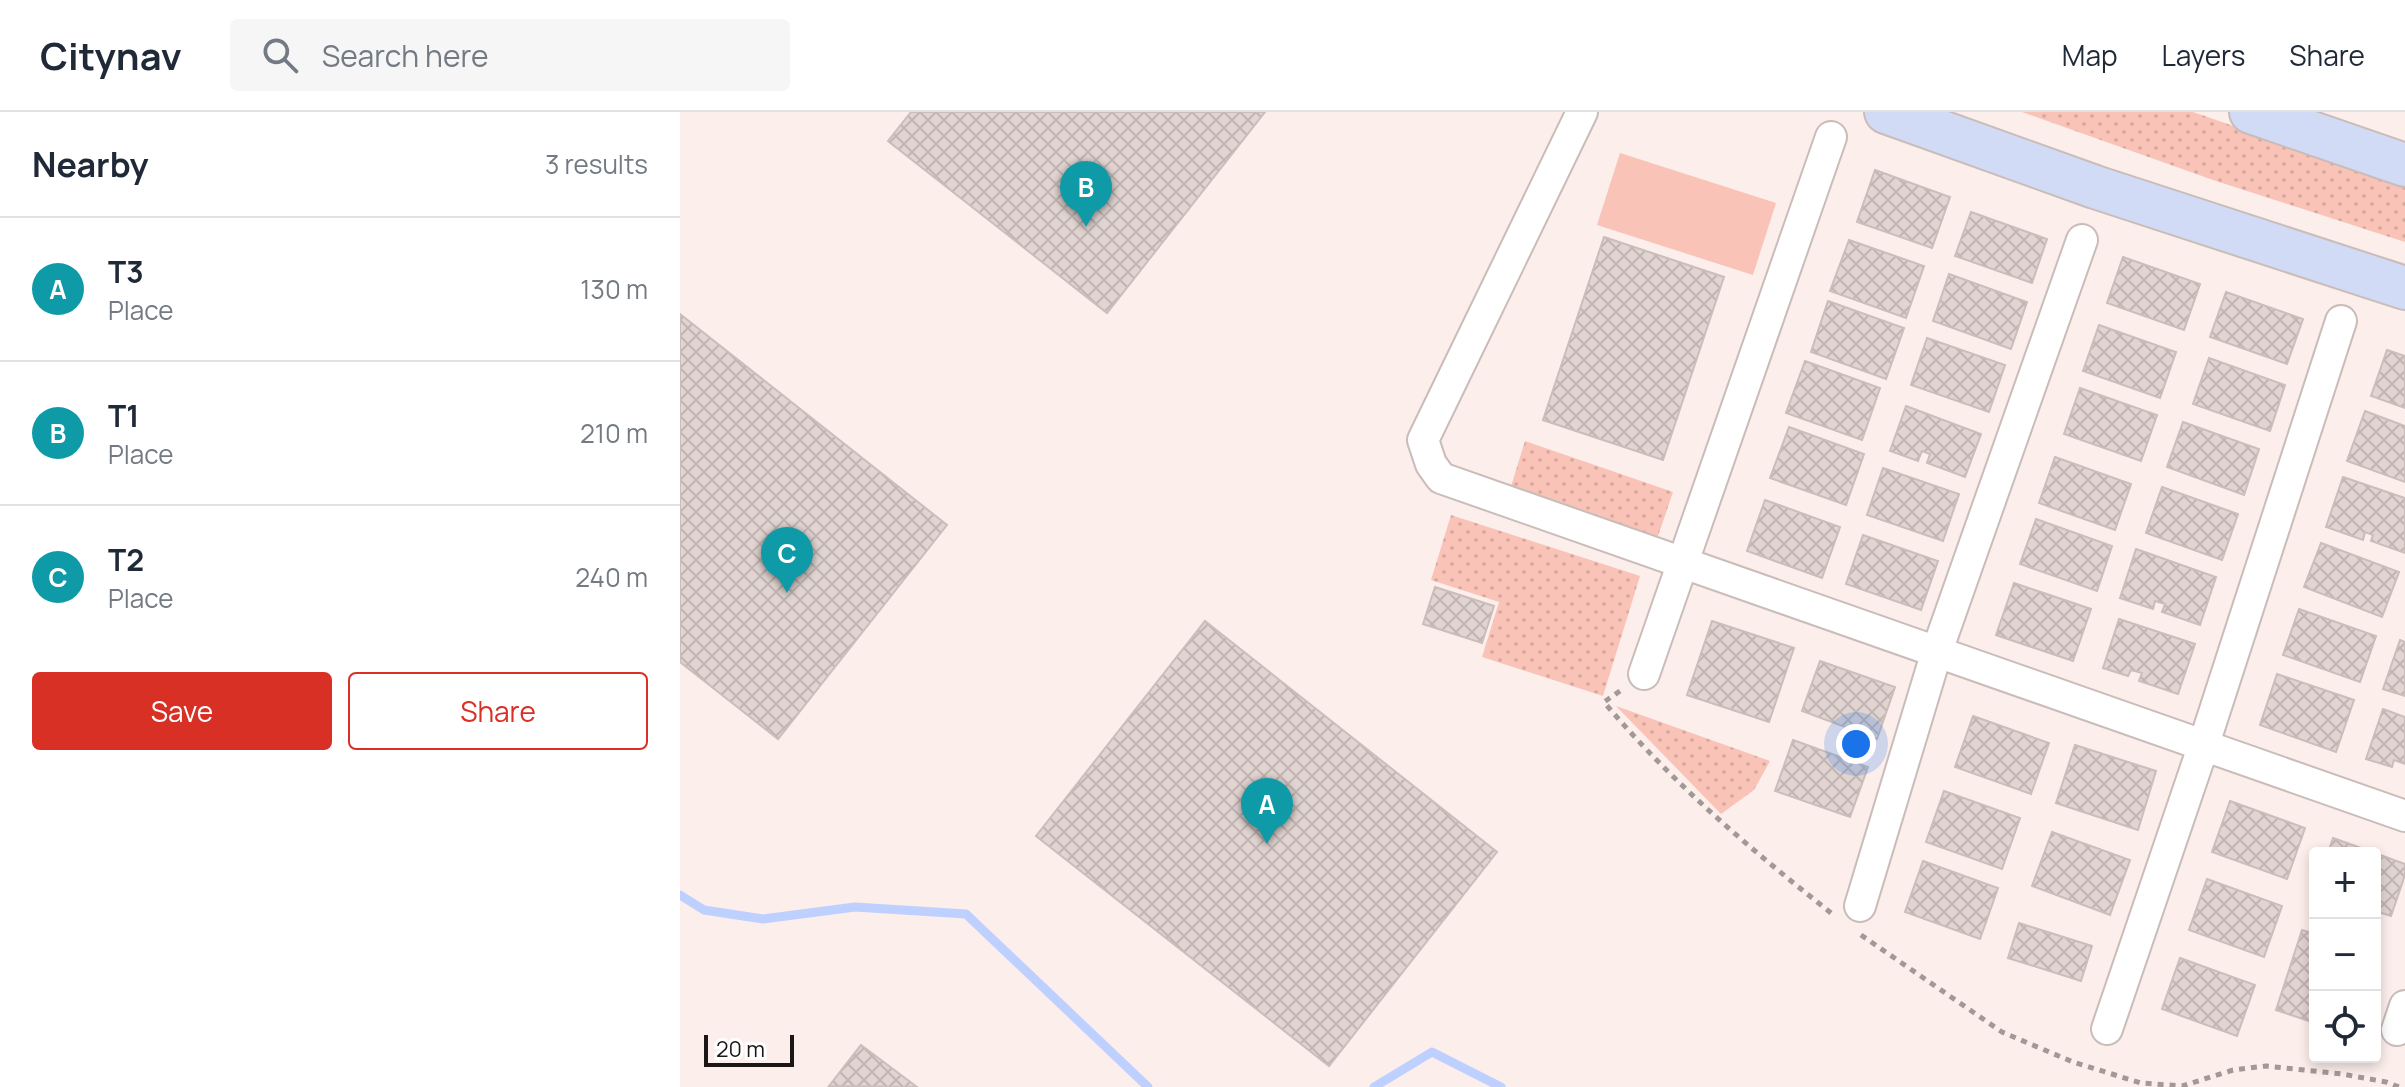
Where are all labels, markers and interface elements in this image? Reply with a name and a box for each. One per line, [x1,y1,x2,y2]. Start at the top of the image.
search box [230,19,790,91]
text: Citynav [40,29,182,81]
icon: search [258,33,302,77]
text: Search here [322,35,489,76]
text: Map [2062,36,2118,74]
text: Layers [2162,36,2245,74]
text: Share [2289,36,2365,74]
text: Nearby [32,141,148,187]
text: 3 results [545,146,648,182]
pin: B [1060,161,1112,227]
text: T3 [108,251,144,292]
text: A [49,271,67,307]
text: 130 m [580,271,648,307]
text: Place [108,292,173,328]
text: T1 [108,395,139,436]
text: B [50,415,66,451]
text: 210 m [580,415,648,451]
text: Place [108,436,173,472]
pin: C [761,527,813,593]
text: T2 [108,539,144,580]
text: C [48,559,68,595]
text: 240 m [575,559,648,595]
text: Place [108,580,173,616]
button: Save [32,672,332,750]
button: Share [348,672,648,750]
your location [1836,724,1876,764]
pin: A [1241,778,1293,844]
map controls [2309,847,2381,1063]
button: + [2309,847,2381,919]
button: − [2309,919,2381,991]
button: locate [2309,991,2381,1063]
scale bar [704,1031,794,1067]
text: 20 m [716,1034,765,1064]

